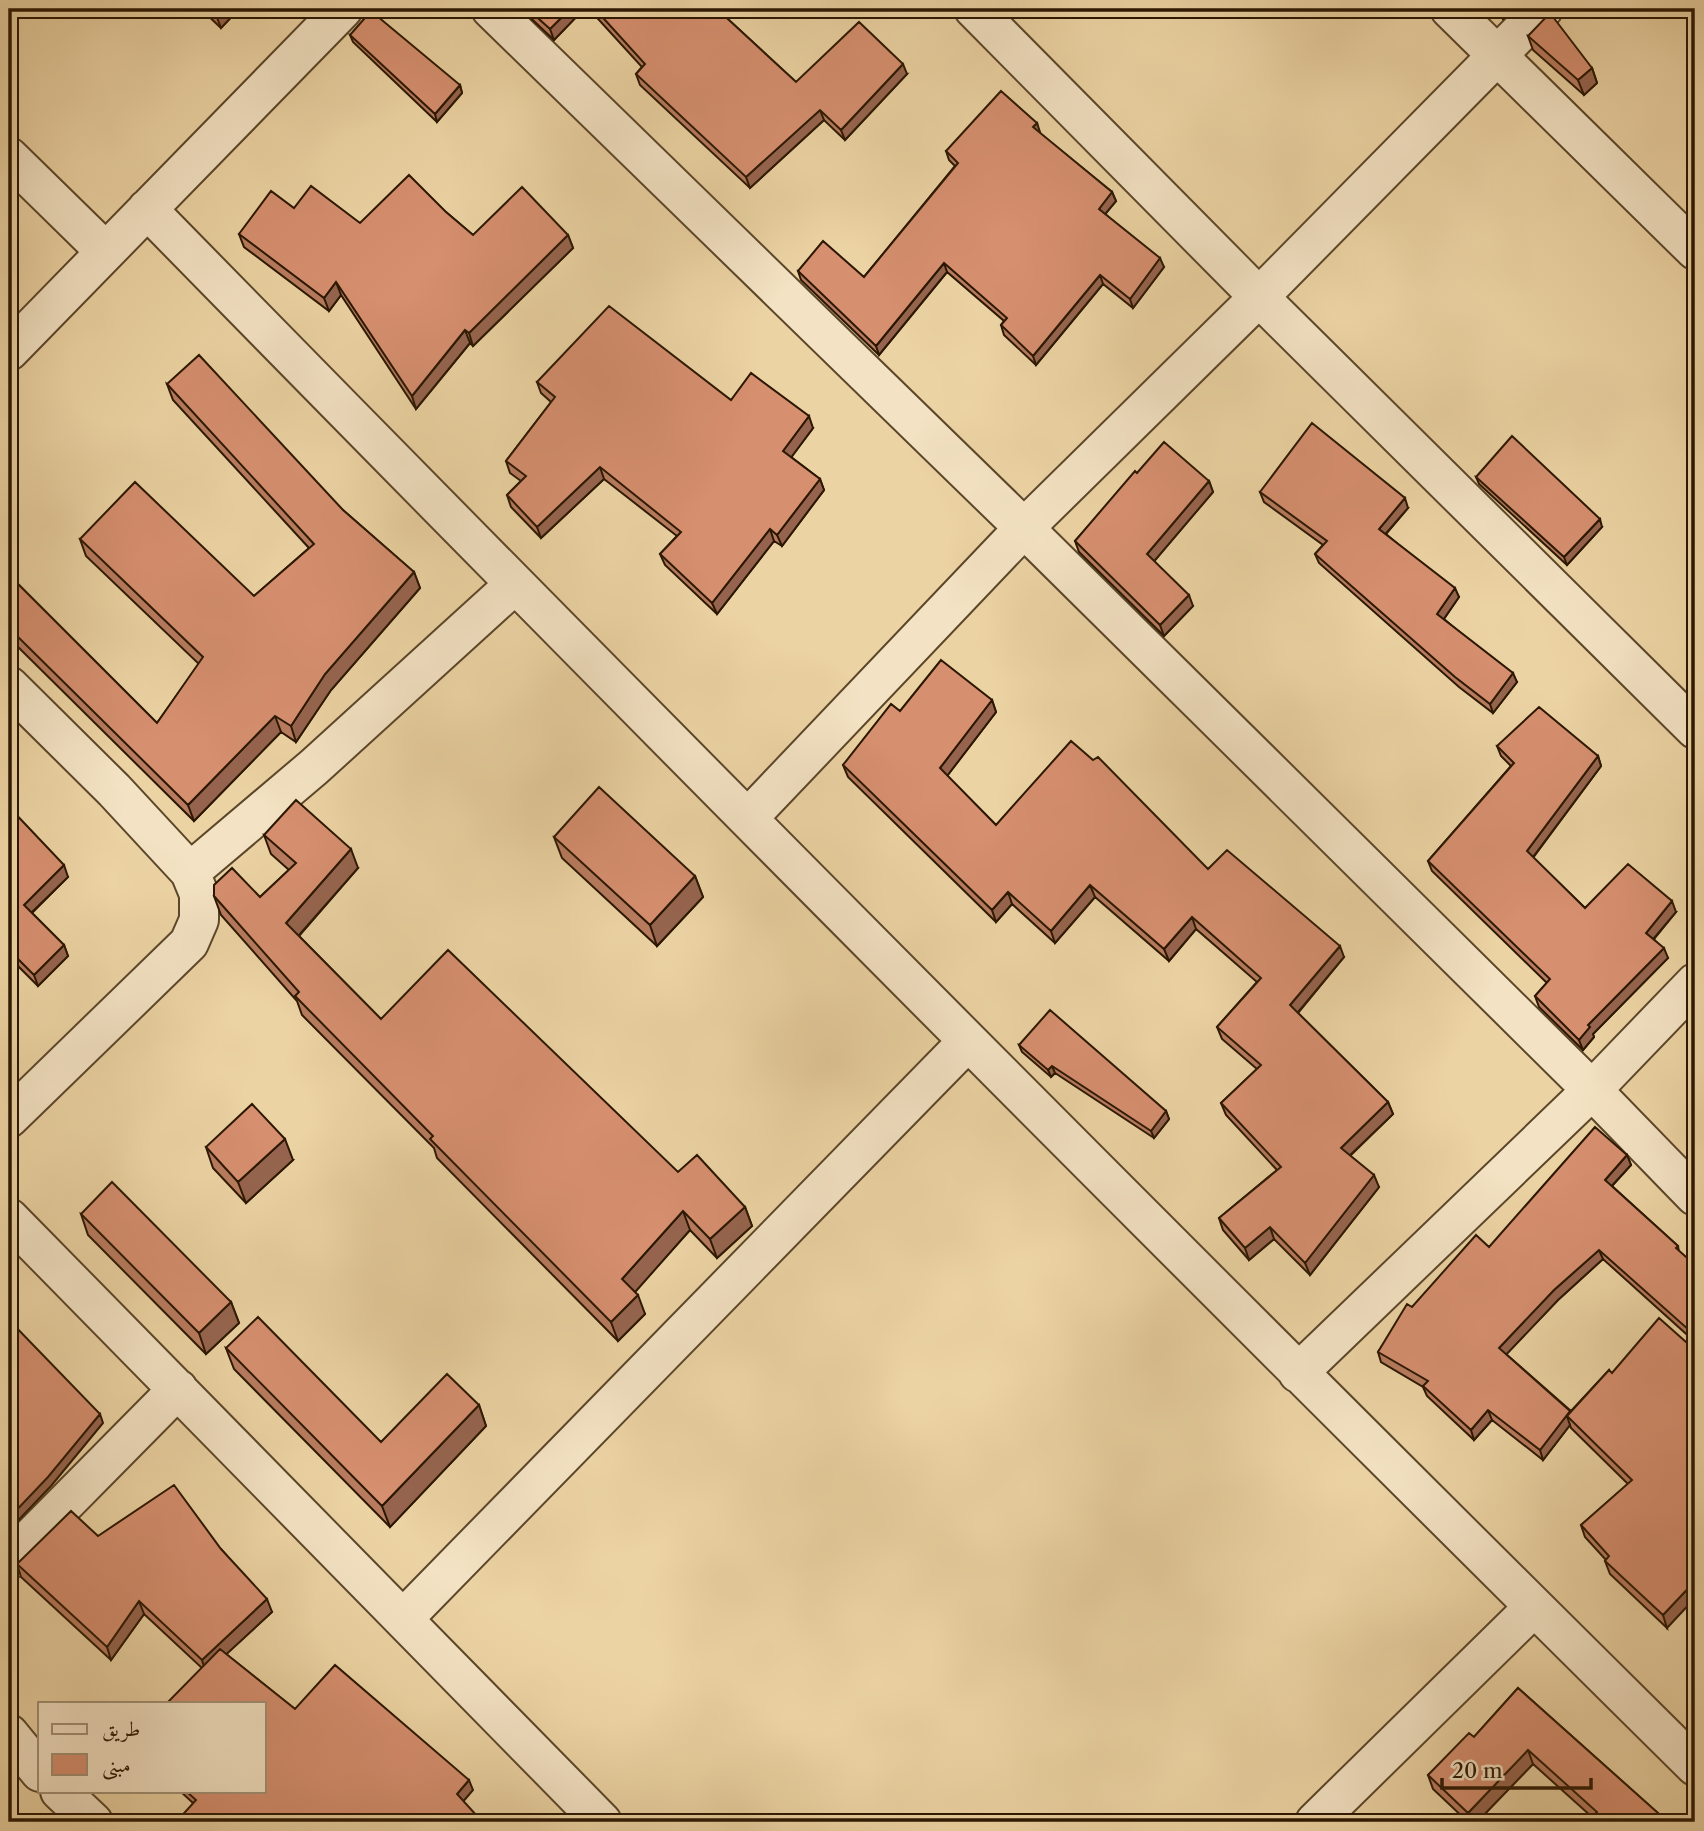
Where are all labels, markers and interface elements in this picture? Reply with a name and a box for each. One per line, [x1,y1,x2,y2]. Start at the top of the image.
legend [38,1702,266,1792]
text: طريق [102,1716,140,1742]
scale bar [1442,1747,1590,1791]
text: مبنى [102,1752,131,1780]
text: 20 m [1452,1758,1503,1783]

